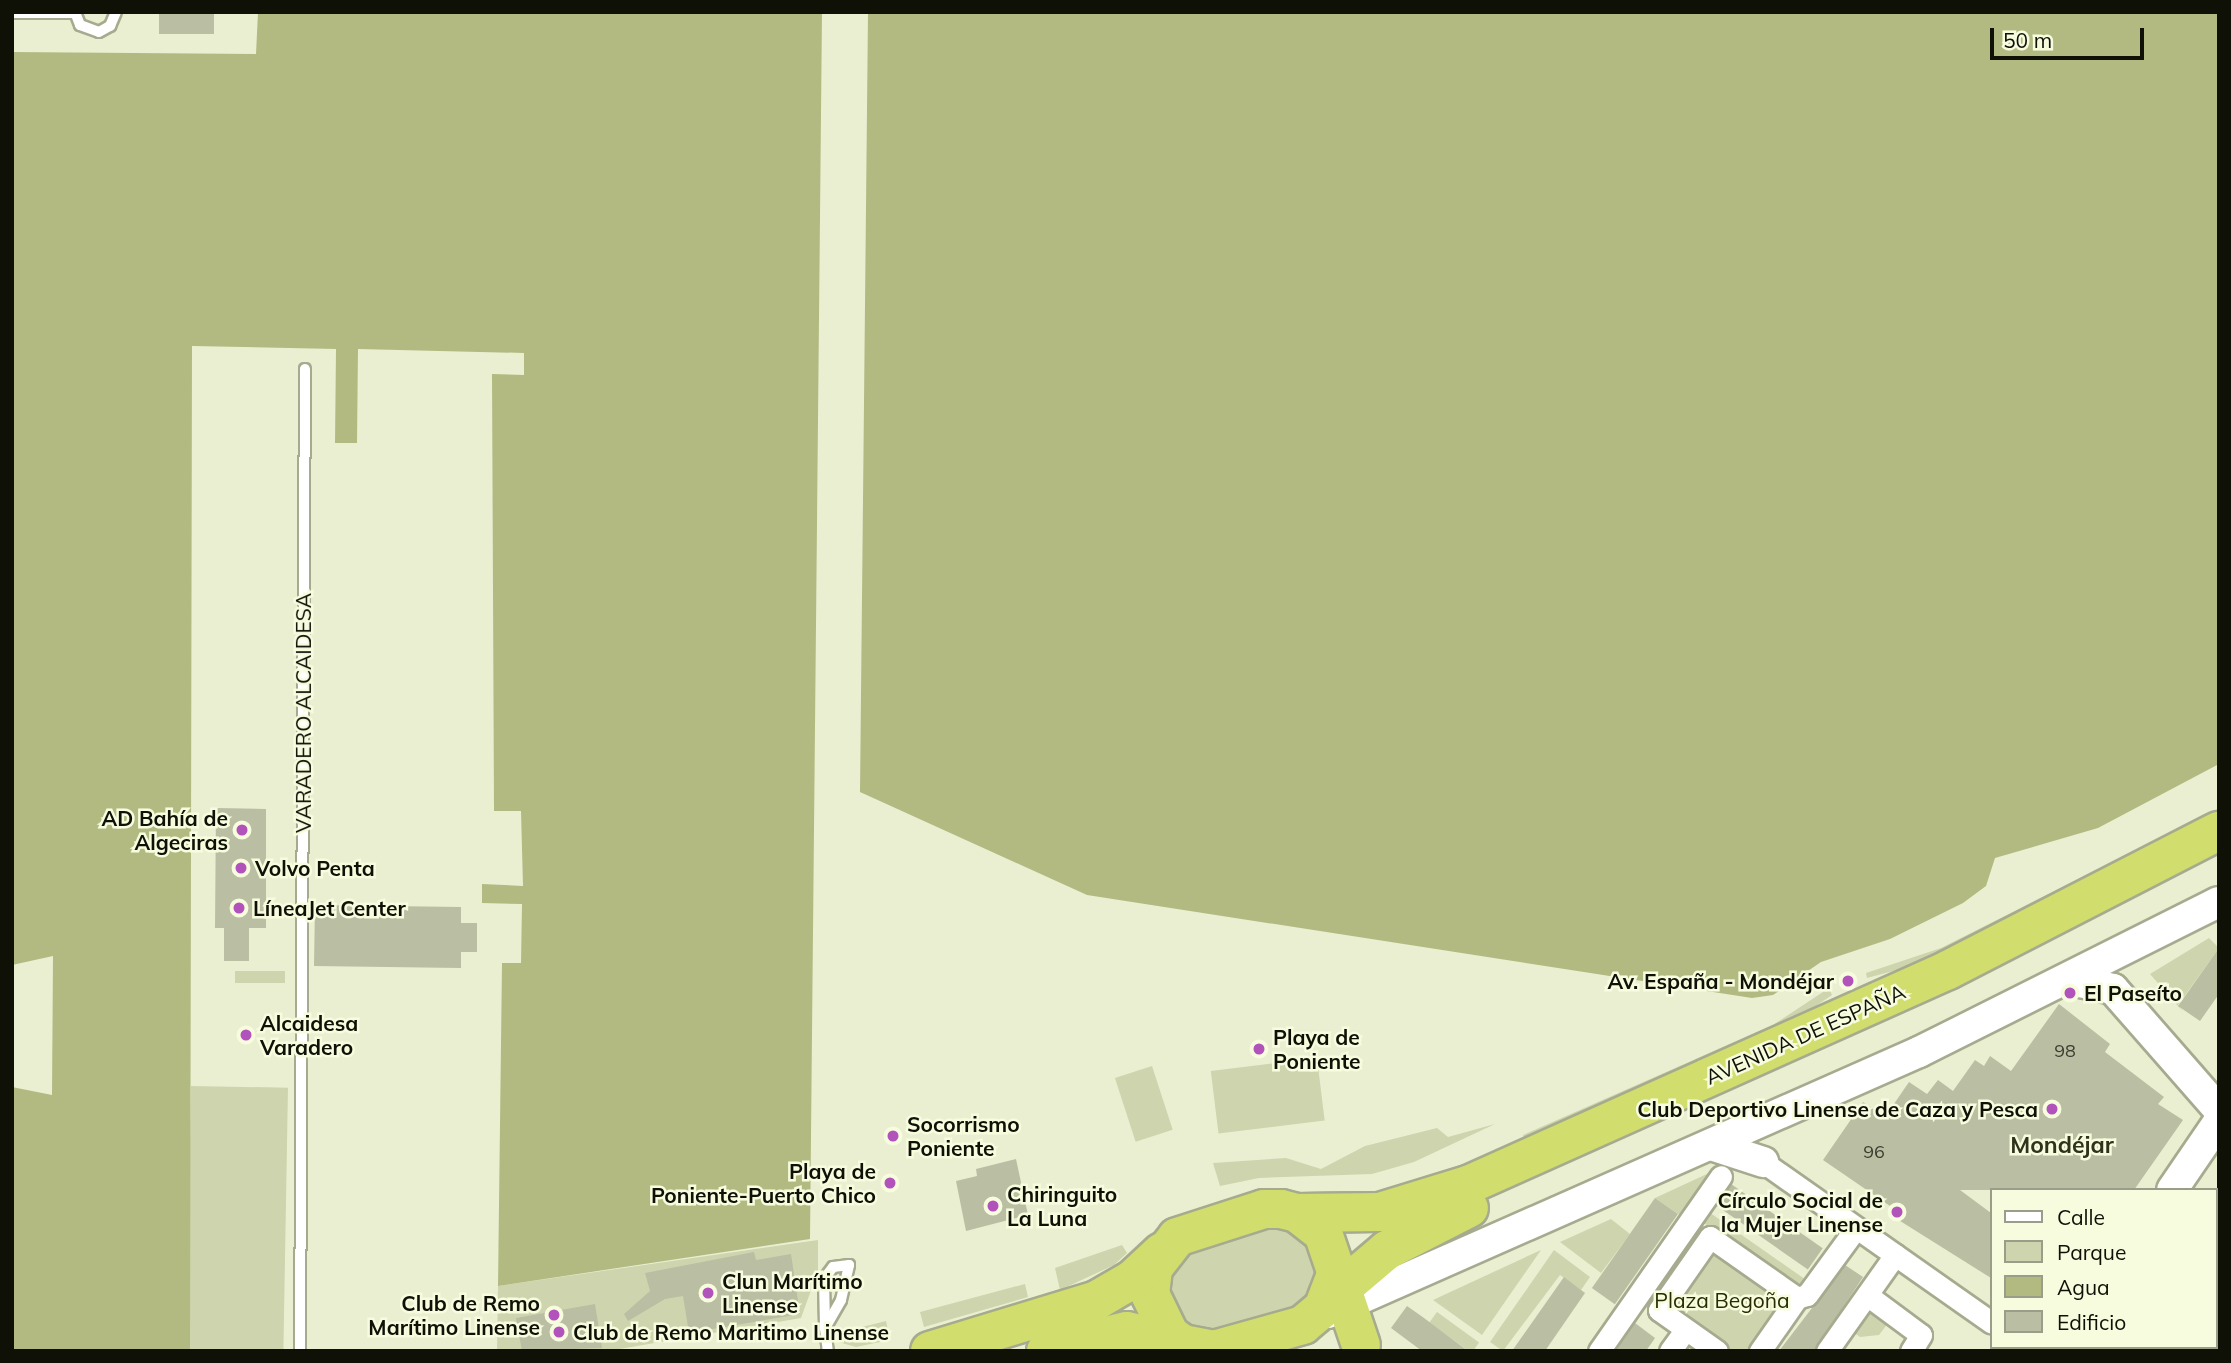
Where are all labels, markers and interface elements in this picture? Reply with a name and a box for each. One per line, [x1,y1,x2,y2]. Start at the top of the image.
scale bar [1993,14,2147,58]
text: 50 m [2003,27,2052,53]
street label: VARADERO ALCAIDESA [290,593,316,833]
place label: AD Bahía de Algeciras [102,805,228,855]
marker: AD Bahía de Algeciras [234,822,250,838]
place label: Volvo Penta [255,855,375,881]
marker: Volvo Penta [233,860,249,876]
place label: LíneaJet Center [253,895,406,921]
marker: LíneaJet Center [231,900,247,916]
place label: Av. España - Mondéjar [1607,968,1834,994]
marker: Av. España - Mondéjar [1840,973,1856,989]
street label: AVENIDA DE ESPAÑA [1701,979,1909,1089]
place label: El Paseíto [2084,980,2182,1006]
marker: El Paseíto [2062,985,2078,1001]
place label: Alcaidesa Varadero [260,1010,358,1060]
place label: Playa de Poniente [1273,1024,1361,1074]
marker: Alcaidesa Varadero [238,1027,254,1043]
house number: 98 [2054,1040,2076,1062]
marker: Playa de Poniente [1251,1041,1267,1057]
place label: Club Deportivo Linense de Caza y Pesca [1637,1096,2038,1122]
marker: Club Deportivo Linense de Caza y Pesca [2044,1101,2060,1117]
place label: Socorrismo Poniente [907,1111,1020,1161]
marker: Socorrismo Poniente [885,1128,901,1144]
district label: Mondéjar [2010,1131,2114,1159]
house number: 96 [1863,1141,1885,1163]
place label: Playa de Poniente-Puerto Chico [651,1158,876,1208]
marker: Playa de Poniente-Puerto Chico [882,1175,898,1191]
place label: Chiringuito La Luna [1007,1181,1117,1231]
place label: Círculo Social de la Mujer Linense [1717,1187,1883,1237]
legend [1990,1188,2217,1349]
marker: Chiringuito La Luna [985,1198,1001,1214]
marker: Círculo Social de la Mujer Linense [1889,1204,1905,1220]
text: Calle [2057,1204,2105,1230]
text: Parque [2057,1239,2126,1265]
place label: Clun Marítimo Linense [722,1268,863,1318]
text: Agua [2057,1274,2110,1300]
marker: Clun Marítimo Linense [700,1285,716,1301]
park label: Plaza Begoña [1654,1287,1790,1313]
place label: Club de Remo Marítimo Linense [368,1290,540,1340]
marker: Club de Remo Marítimo Linense [546,1307,562,1323]
text: Edificio [2057,1309,2126,1335]
place label: Club de Remo Maritimo Linense [573,1319,889,1345]
marker: Club de Remo Maritimo Linense [551,1324,567,1340]

